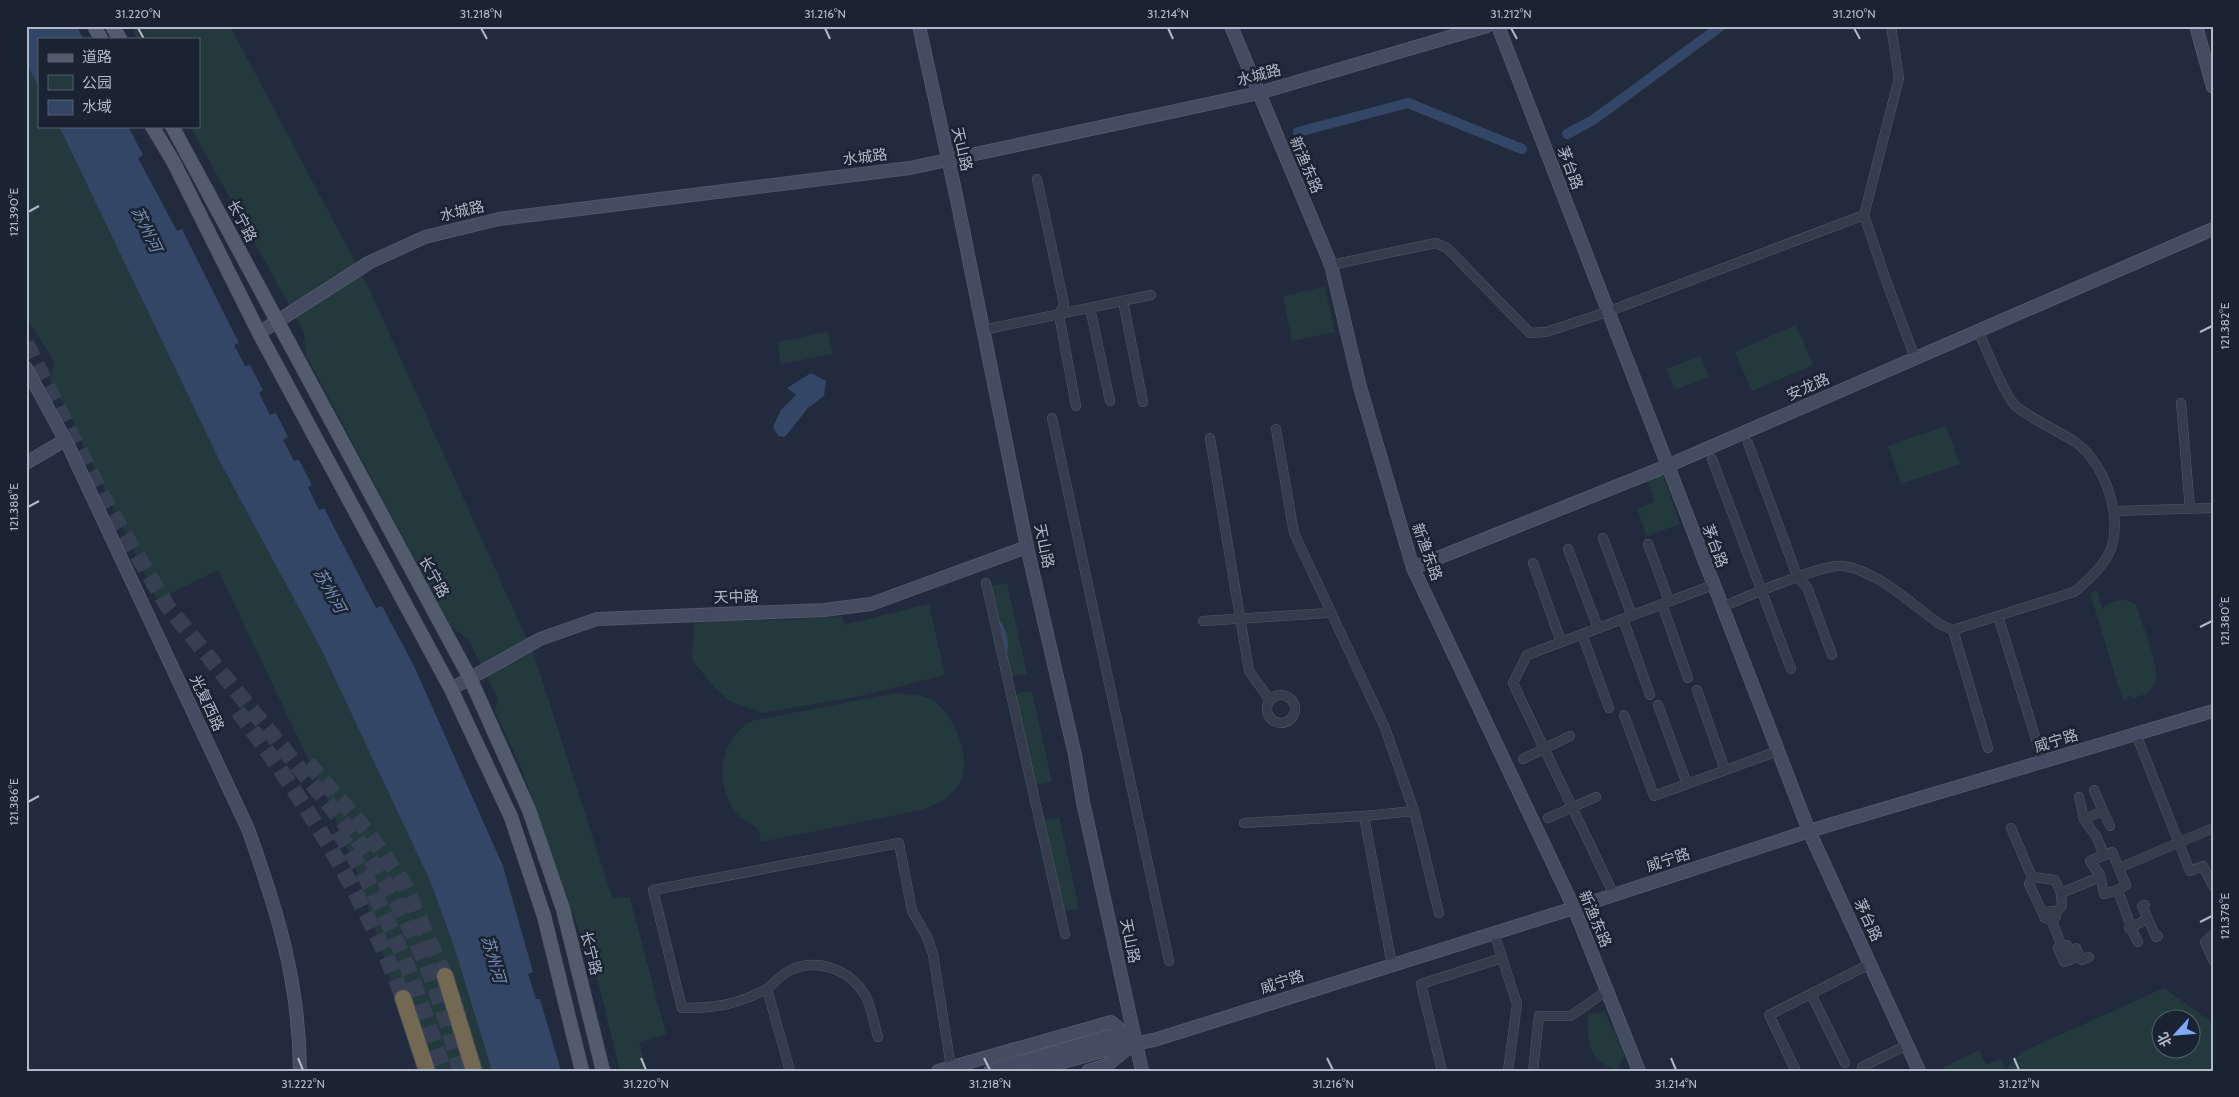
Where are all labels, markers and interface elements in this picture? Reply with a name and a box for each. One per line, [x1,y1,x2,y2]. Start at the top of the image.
text: 31.220°N [115,6,161,21]
text: 31.218°N [460,6,502,21]
text: 31.216°N [804,6,846,21]
text: 31.214°N [1147,6,1189,21]
text: 31.212°N [1490,6,1532,21]
text: 31.210°N [1832,6,1876,21]
legend [38,38,200,128]
text: 道路 [82,48,112,66]
street label: 水城路 [1235,60,1283,90]
text: 公园 [82,74,112,92]
text: 水域 [82,98,112,116]
street label: 天山路 [948,125,976,173]
street label: 新渔东路 [1286,134,1326,196]
street label: 茅台路 [1554,144,1586,192]
street label: 水城路 [842,145,888,169]
text: 121.390°E [6,187,21,236]
street label: 长宁路 [223,197,261,245]
street label: 水城路 [438,197,486,225]
water label: 苏州河 [127,203,167,258]
text: 121.382°E [2217,302,2232,349]
street label: 安龙路 [1784,370,1832,404]
text: 121.388°E [6,483,21,531]
street label: 新渔东路 [1408,521,1446,583]
street label: 天山路 [1031,522,1057,570]
street label: 茅台路 [1699,522,1731,570]
street label: 长宁路 [415,553,453,601]
water label: 苏州河 [310,565,351,618]
street label: 天中路 [713,587,759,607]
text: 121.380°E [2217,596,2232,645]
street label: 光复西路 [186,672,228,734]
street label: 威宁路 [2032,726,2080,756]
text: 121.386°E [6,778,21,826]
street label: 威宁路 [1644,844,1692,876]
street label: 新渔东路 [1575,888,1615,950]
text: 121.378°E [2217,892,2232,939]
street label: 茅台路 [1850,896,1886,944]
street label: 天山路 [1117,917,1143,965]
street label: 长宁路 [577,929,605,977]
water label: 苏州河 [478,933,510,988]
street label: 威宁路 [1258,966,1306,998]
north arrow [2152,1010,2202,1060]
text: 北 [2153,1029,2175,1050]
text: 31.222°N [281,1076,325,1091]
text: 31.220°N [623,1076,669,1091]
text: 31.218°N [969,1076,1011,1091]
text: 31.216°N [1312,1076,1354,1091]
text: 31.214°N [1655,1076,1697,1091]
text: 31.212°N [1998,1076,2040,1091]

